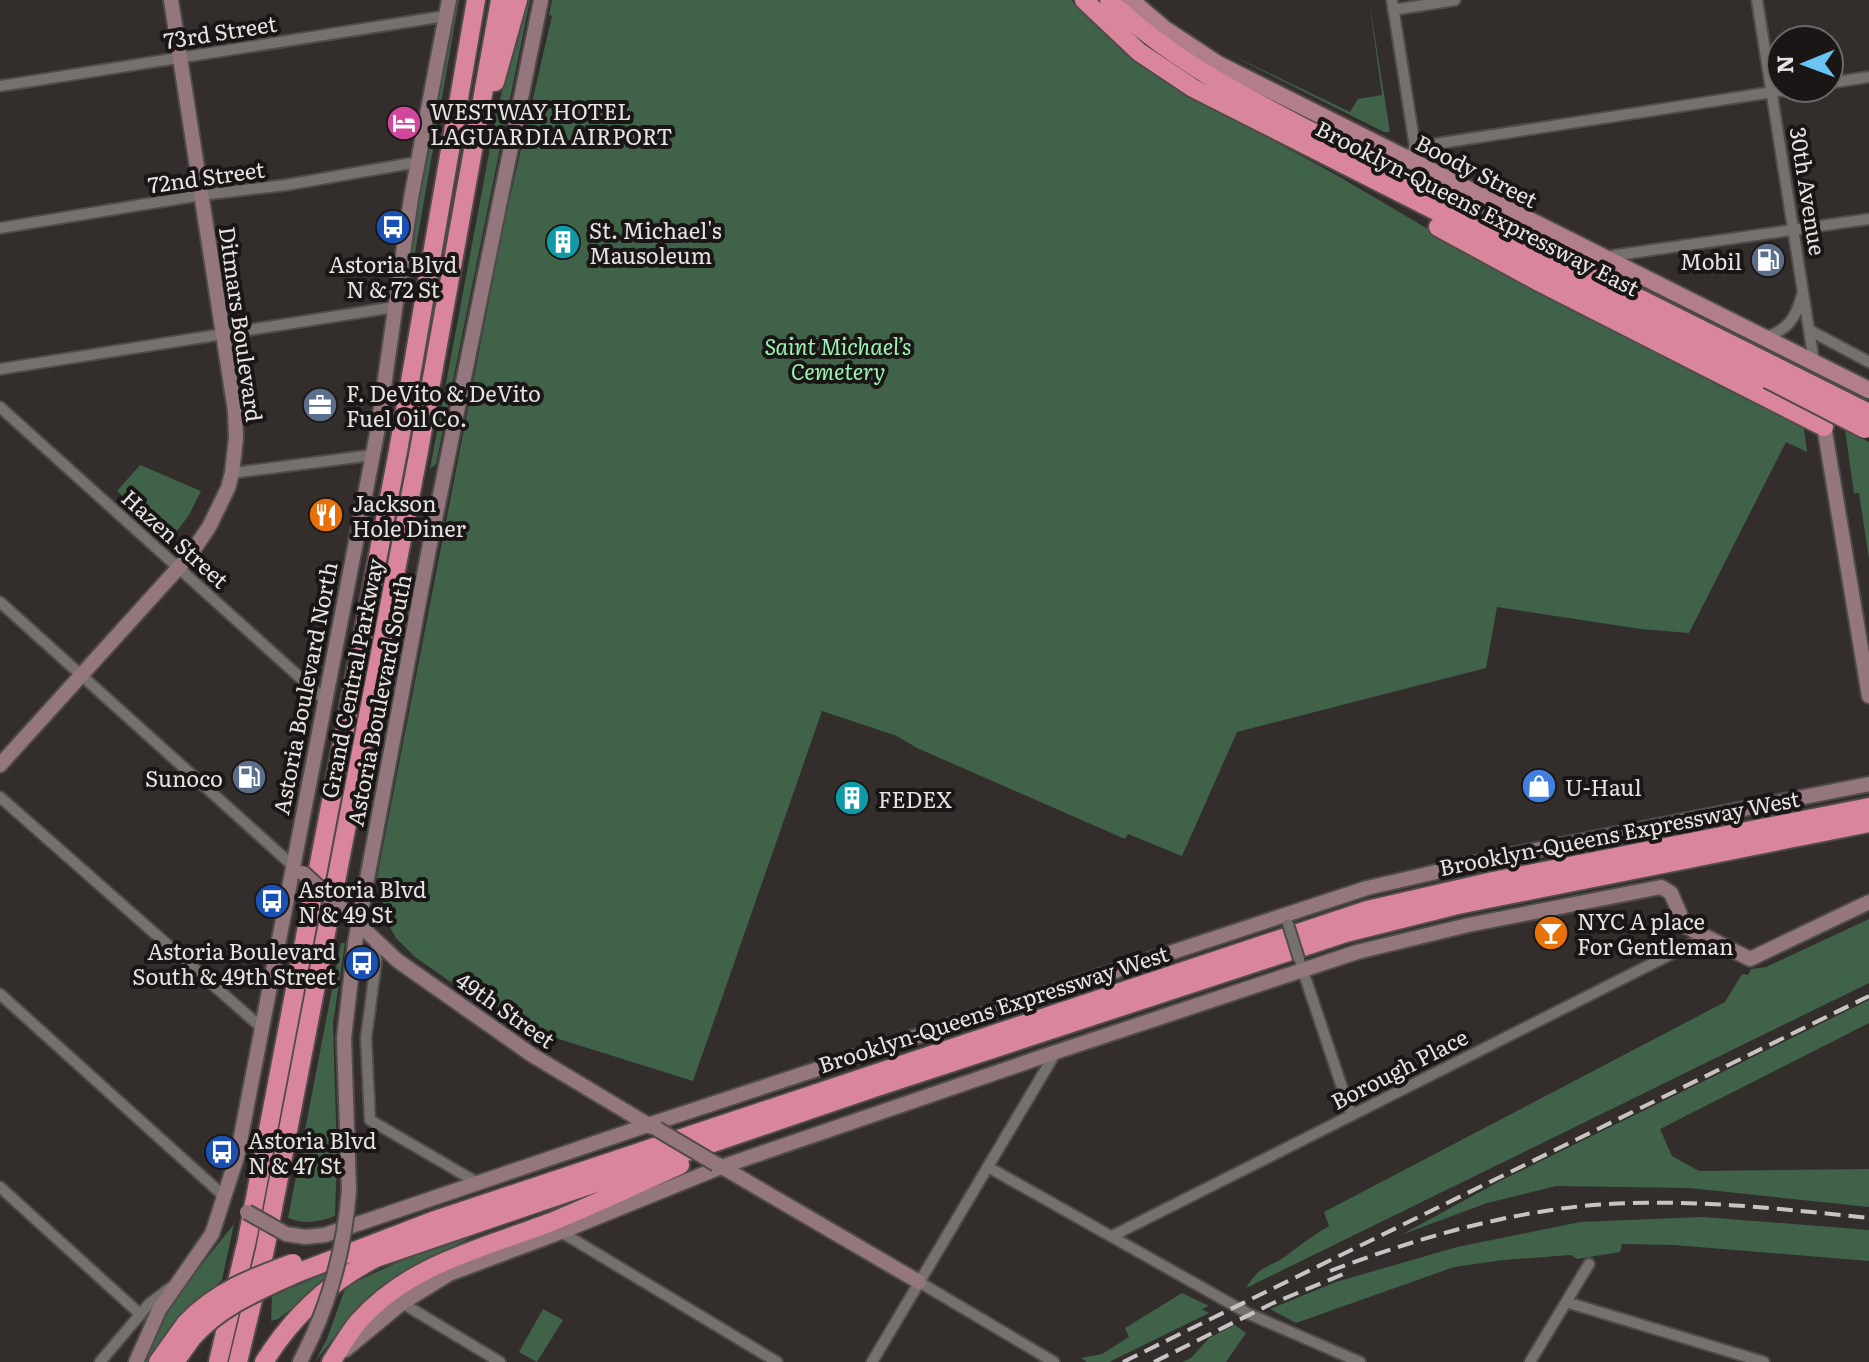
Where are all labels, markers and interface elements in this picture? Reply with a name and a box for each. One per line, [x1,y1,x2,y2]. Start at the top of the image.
street label: 73rd Street [161,6,279,56]
north arrow [1765,24,1845,104]
text: N [1767,55,1800,74]
place label: WESTWAY HOTEL LAGUARDIA AIRPORT [430,94,672,152]
hotel icon: WESTWAY HOTEL LAGUARDIA AIRPORT [385,104,423,142]
street label: Brooklyn-Queens Expressway East [1311,111,1645,303]
street label: 30th Avenue [1783,124,1835,258]
street label: Boody Street [1410,125,1544,215]
street label: 72nd Street [146,151,267,201]
bus stop icon: Astoria Blvd N & 72 St [374,208,412,246]
place label: St. Michael's Mausoleum [589,213,722,271]
building icon: St. Michael's Mausoleum [544,223,582,261]
street label: Ditmars Boulevard [212,224,272,424]
fuel station icon: Mobil [1749,241,1787,279]
place label: Mobil [1680,244,1742,277]
place label: Astoria Blvd N & 72 St [329,247,457,305]
park label: Saint Michael’s Cemetery [765,329,911,387]
place label: F. DeVito & DeVito Fuel Oil Co. [346,376,541,434]
office icon: F. DeVito & DeVito Fuel Oil Co. [301,386,339,424]
street label: Hazen Street [115,481,237,595]
place label: Jackson Hole Diner [352,486,467,544]
restaurant icon: Jackson Hole Diner [307,496,345,534]
street label: Grand Central Parkway [312,555,391,801]
street label: Astoria Boulevard North [263,559,345,817]
street label: Astoria Boulevard South [337,571,419,829]
fuel station icon: Sunoco [230,758,268,796]
place label: Sunoco [145,761,223,794]
shop icon: U-Haul [1520,767,1558,805]
place label: U-Haul [1565,770,1642,803]
building icon: FEDEX [833,779,871,817]
street label: Brooklyn-Queens Expressway West [1436,781,1802,883]
place label: FEDEX [878,782,952,815]
place label: Astoria Blvd N & 49 St [298,872,427,930]
bus stop icon: Astoria Blvd N & 49 St [253,882,291,920]
place label: NYC A place For Gentleman [1577,904,1734,962]
bar icon: NYC A place For Gentleman [1532,914,1570,952]
place label: Astoria Boulevard South & 49th Street [132,934,336,992]
street label: Brooklyn-Queens Expressway West [814,936,1172,1080]
bus stop icon: Astoria Boulevard South & 49th Street [343,944,381,982]
street label: 49th Street [450,963,562,1055]
street label: Borough Place [1325,1019,1473,1117]
place label: Astoria Blvd N & 47 St [248,1123,377,1181]
bus stop icon: Astoria Blvd N & 47 St [203,1133,241,1171]

